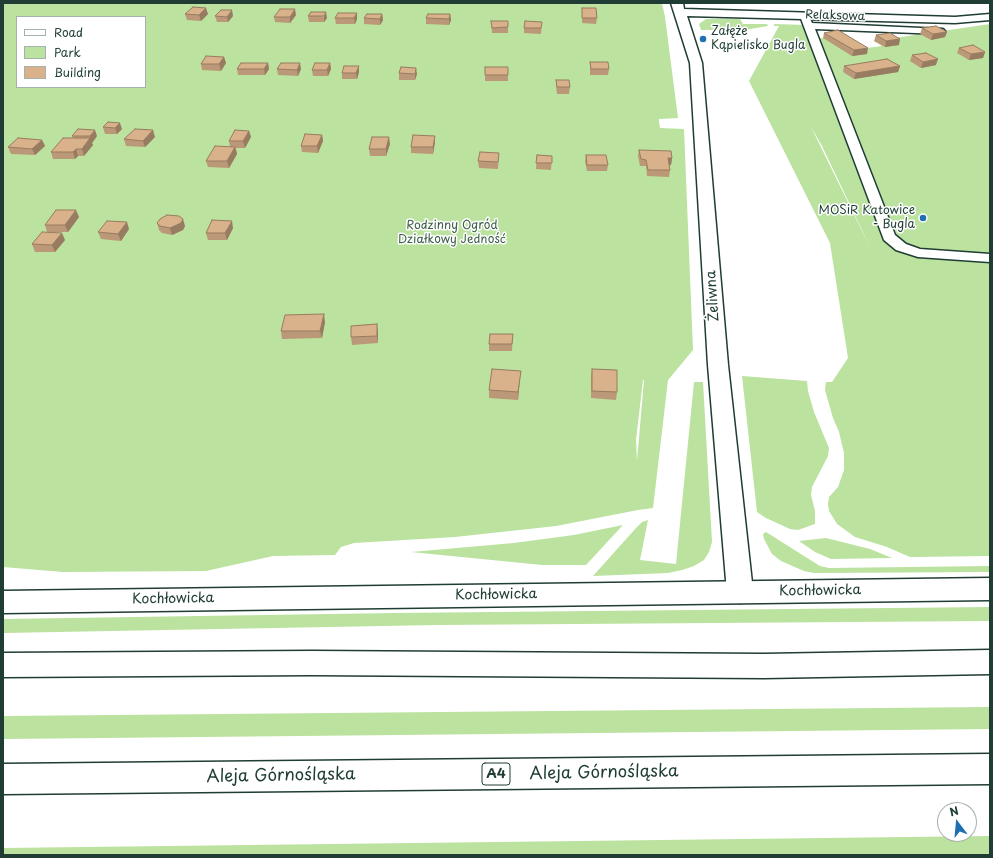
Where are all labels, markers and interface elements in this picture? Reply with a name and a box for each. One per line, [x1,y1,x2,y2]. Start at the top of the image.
street label: Relaksowa [805,8,865,24]
legend [16,16,146,88]
text: Road [54,23,83,41]
place label: Załęże Kąpielisko Bugla [711,25,805,53]
marker: Załęże Kąpielisko Bugla [698,34,708,44]
text: Park [54,43,81,61]
text: Building [54,63,101,81]
place label: MOSiR Katowice - Bugla [819,204,915,232]
marker: MOSiR Katowice - Bugla [918,213,928,223]
park label: Rodzinny Ogród Działkowy Jedność [398,219,506,247]
street label: Żeliwna [703,270,723,322]
street label: Kochłowicka [779,582,861,600]
street label: Kochłowicka [455,586,537,604]
street label: Kochłowicka [132,590,214,608]
street label: Aleja Górnośląska [529,761,679,785]
road number: A4 [482,763,510,785]
street label: Aleja Górnośląska [206,764,356,788]
north arrow [937,802,977,842]
text: N [947,802,960,820]

